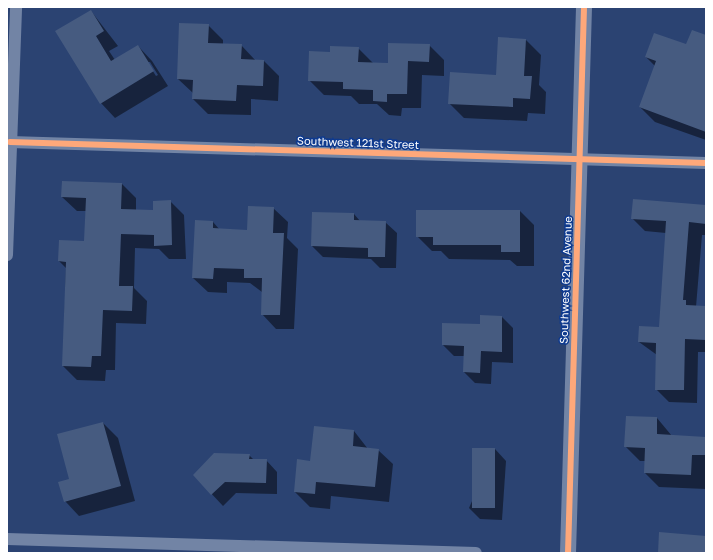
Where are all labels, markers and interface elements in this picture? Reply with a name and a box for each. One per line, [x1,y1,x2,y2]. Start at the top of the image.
street label: Southwest 121st Street [297,134,419,152]
street label: Southwest 62nd Avenue [557,216,575,344]

